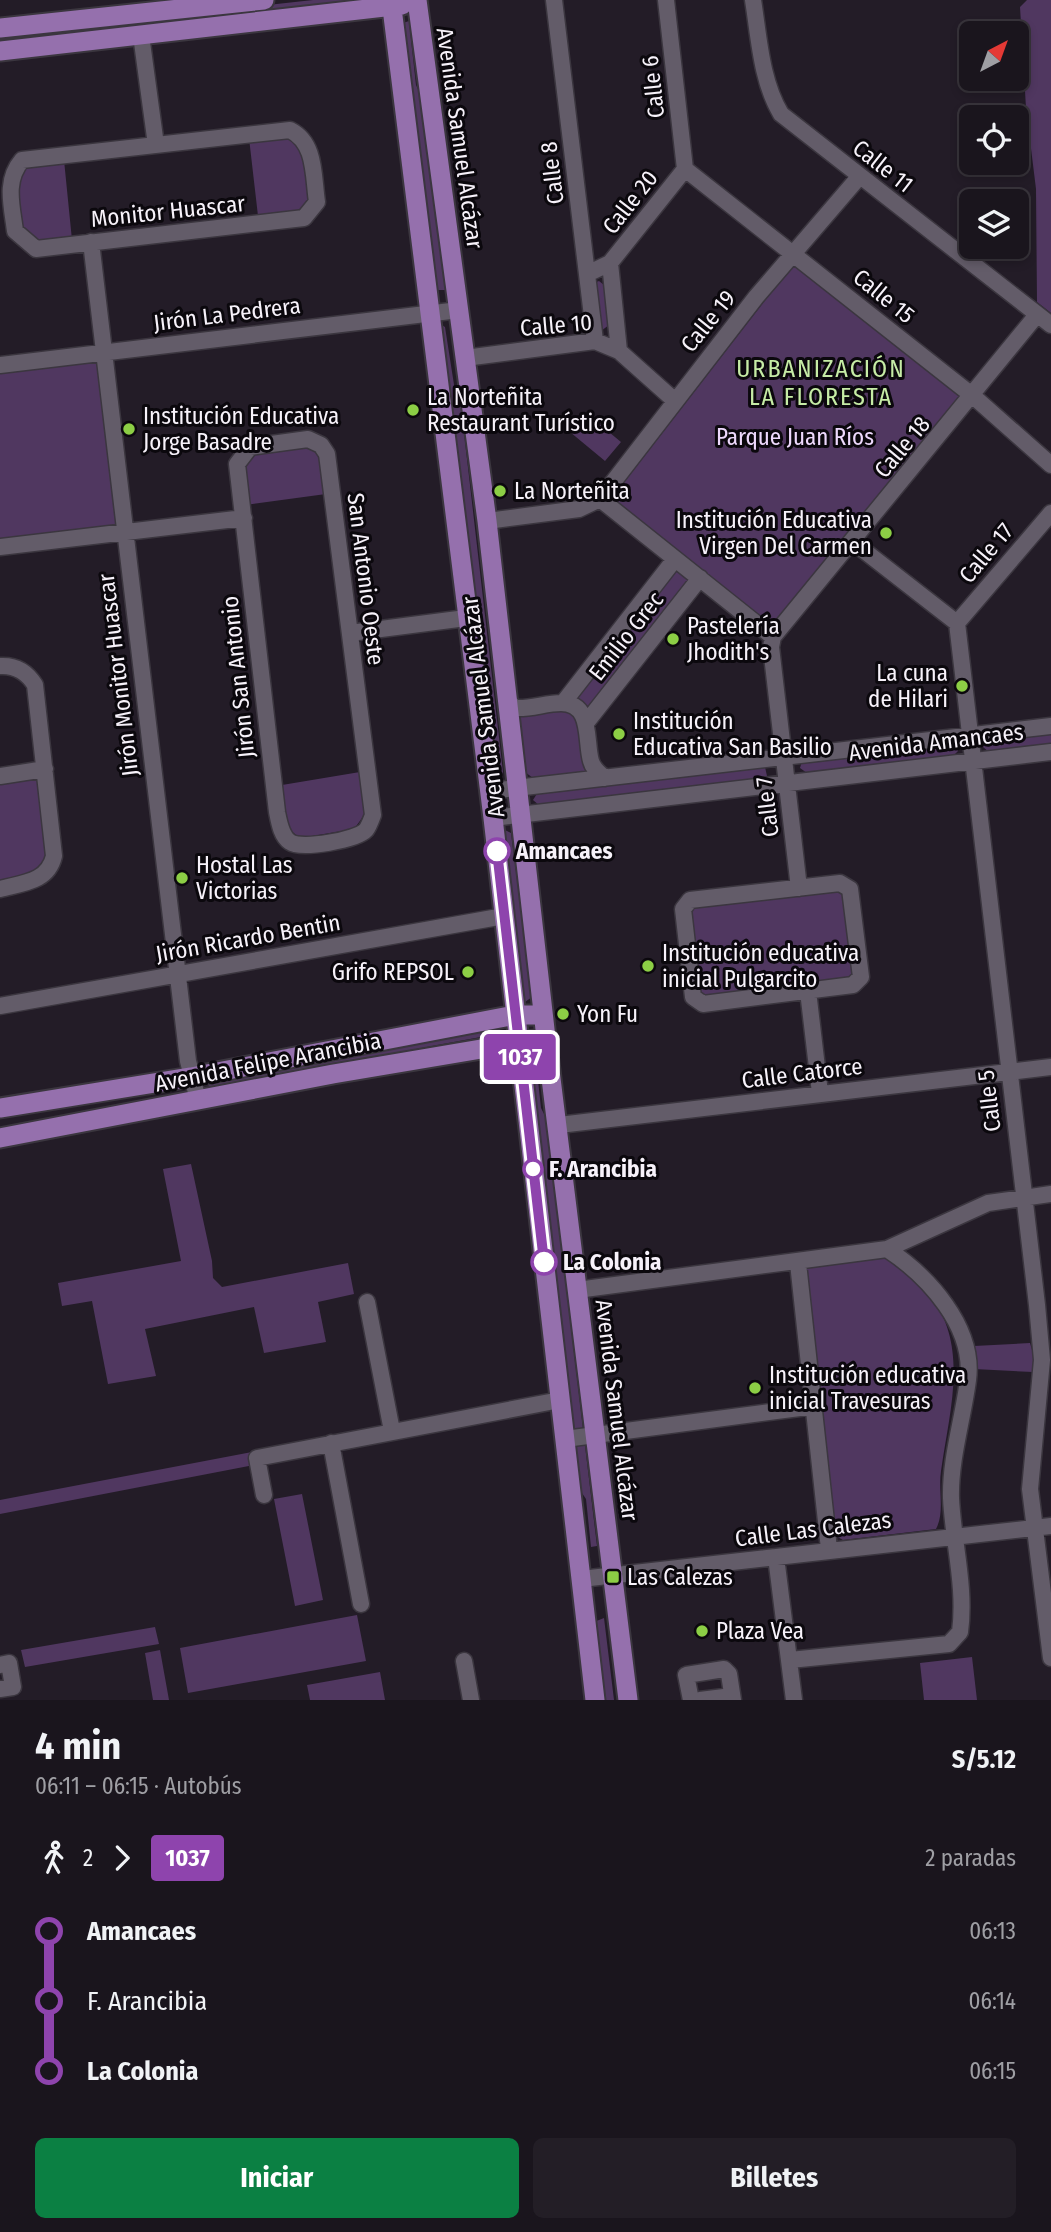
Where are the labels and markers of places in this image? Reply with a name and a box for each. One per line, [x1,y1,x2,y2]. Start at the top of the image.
place label: La Norteñita Restaurant Turístico [427,383,615,437]
place label: Institución Educativa Jorge Basadre [143,402,339,456]
marker: La Norteñita Restaurant Turístico [405,402,421,418]
marker: Institución Educativa Jorge Basadre [121,421,137,437]
place label: La Norteñita [514,477,630,505]
marker: La Norteñita [492,483,508,499]
place label: Institución Educativa Virgen Del Carmen [676,506,872,560]
marker: Institución Educativa Virgen Del Carmen [878,525,894,541]
place label: Pastelería Jhodith's [687,612,780,666]
marker: Pastelería Jhodith's [665,631,681,647]
place label: La cuna de Hilari [868,659,948,713]
marker: La cuna de Hilari [954,678,970,694]
place label: Institución Educativa San Basilio [633,707,832,761]
marker: Institución Educativa San Basilio [611,726,627,742]
place label: Amancaes [515,837,613,865]
marker: Amancaes [484,838,510,864]
place label: Hostal Las Victorias [196,851,293,905]
marker: Hostal Las Victorias [174,870,190,886]
place label: Institución educativa inicial Pulgarcito [662,939,859,993]
place label: Grifo REPSOL [332,958,454,986]
marker: Institución educativa inicial Pulgarcito [640,958,656,974]
marker: Grifo REPSOL [460,964,476,980]
place label: Yon Fu [577,1000,638,1028]
marker: Yon Fu [555,1006,571,1022]
place label: F. Arancibia [549,1155,657,1183]
marker: F. Arancibia [523,1159,543,1179]
place label: La Colonia [563,1248,662,1276]
marker: La Colonia [531,1249,557,1275]
place label: Institución educativa inicial Travesuras [769,1361,966,1415]
marker: Institución educativa inicial Travesuras [747,1380,763,1396]
place label: Las Calezas [627,1563,733,1591]
marker: Las Calezas [605,1569,621,1585]
place label: Plaza Vea [716,1617,804,1645]
marker: Plaza Vea [694,1623,710,1639]

